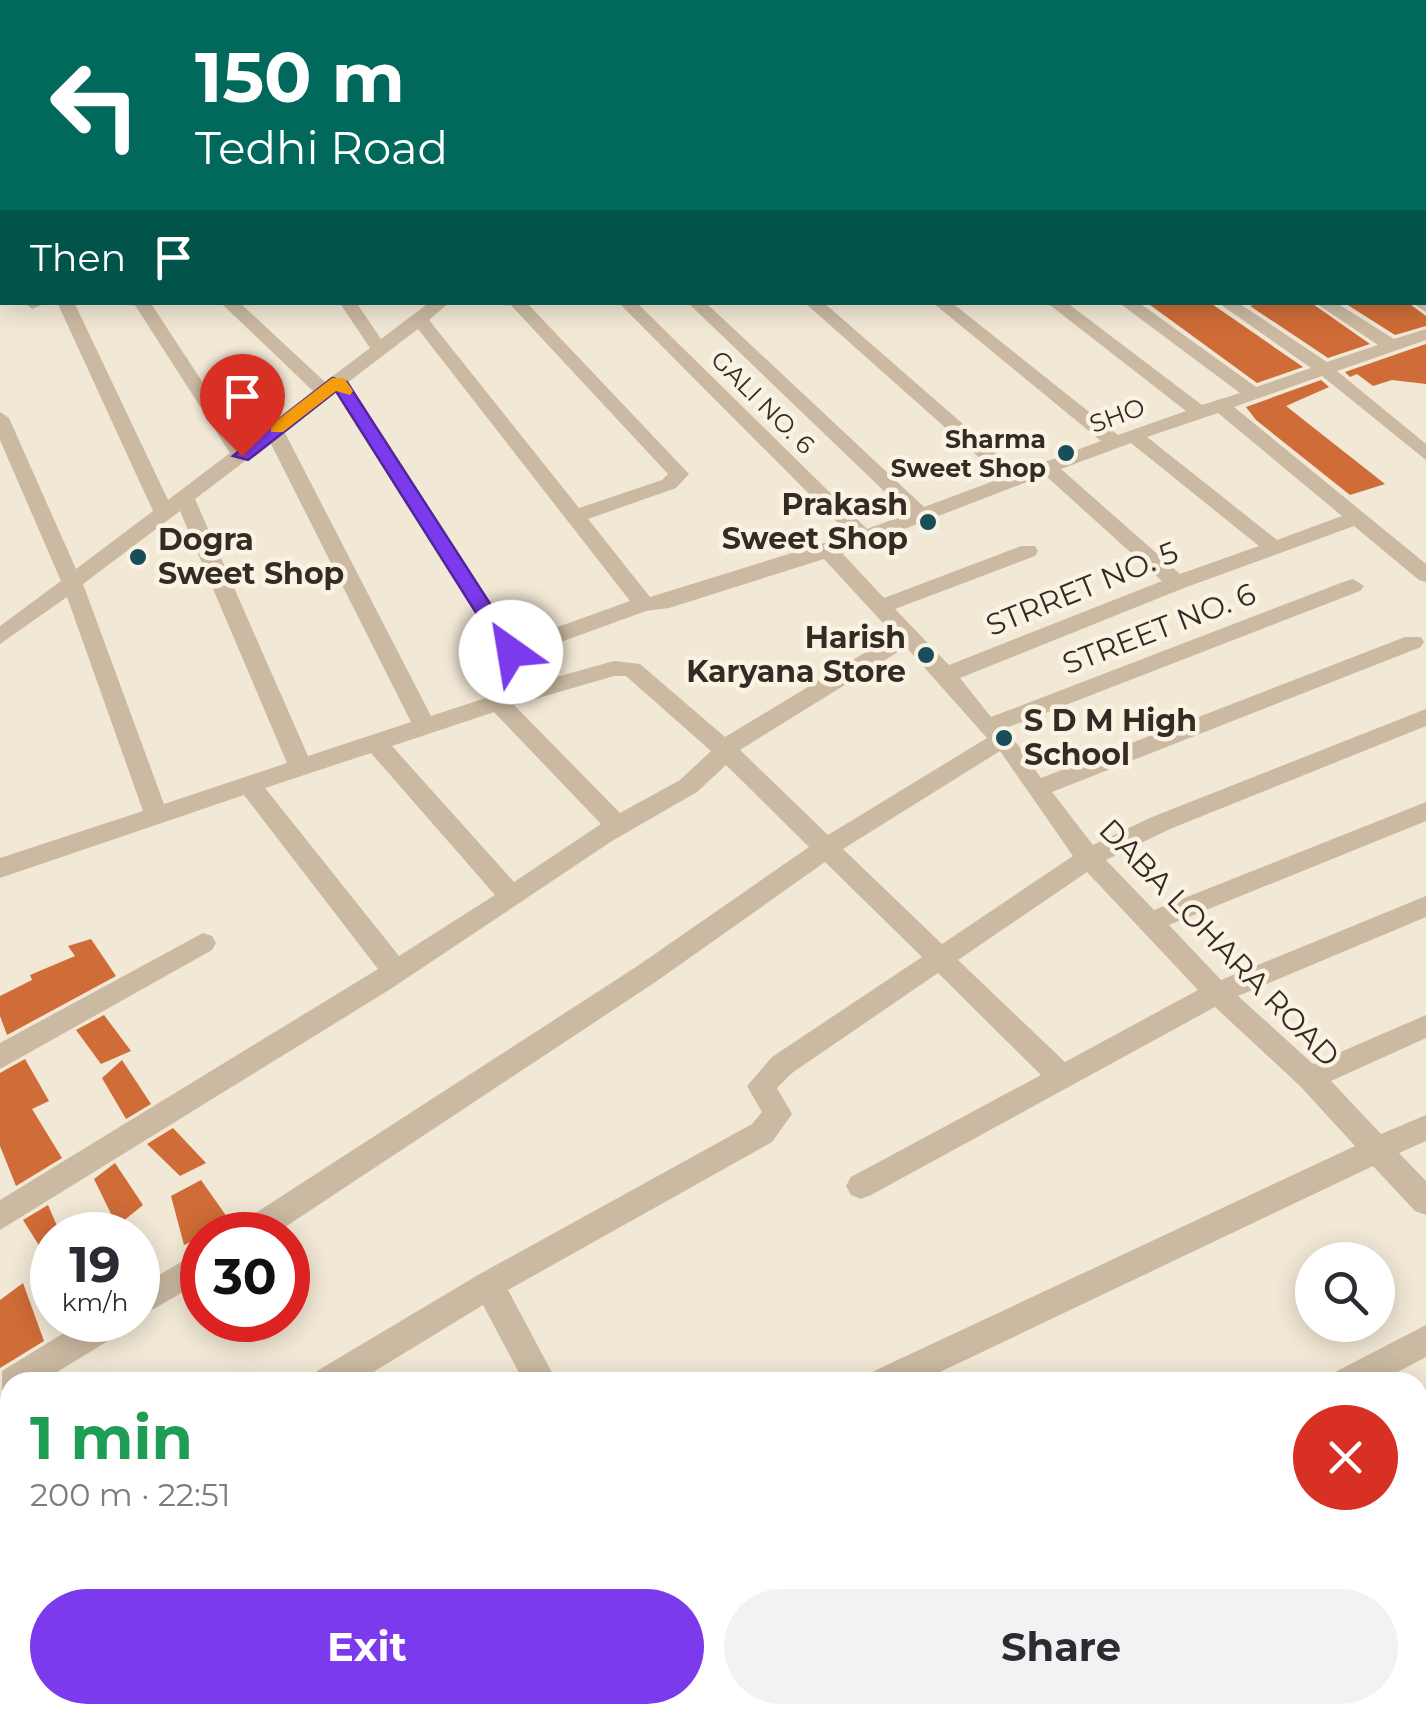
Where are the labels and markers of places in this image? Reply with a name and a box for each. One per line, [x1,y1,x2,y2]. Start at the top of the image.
pin [200,354,285,457]
place label: Sharma Sweet Shop [891,424,1046,483]
marker: Sharma Sweet Shop [1055,442,1077,464]
place label: Prakash Sweet Shop [722,486,908,557]
marker: Prakash Sweet Shop [917,511,939,533]
place label: Dogra Sweet Shop [158,521,344,592]
marker: Dogra Sweet Shop [127,546,149,568]
place label: Harish Karyana Store [686,619,906,690]
marker: Harish Karyana Store [915,644,937,666]
place label: S D M High School [1024,702,1197,773]
marker: S D M High School [993,727,1015,749]

